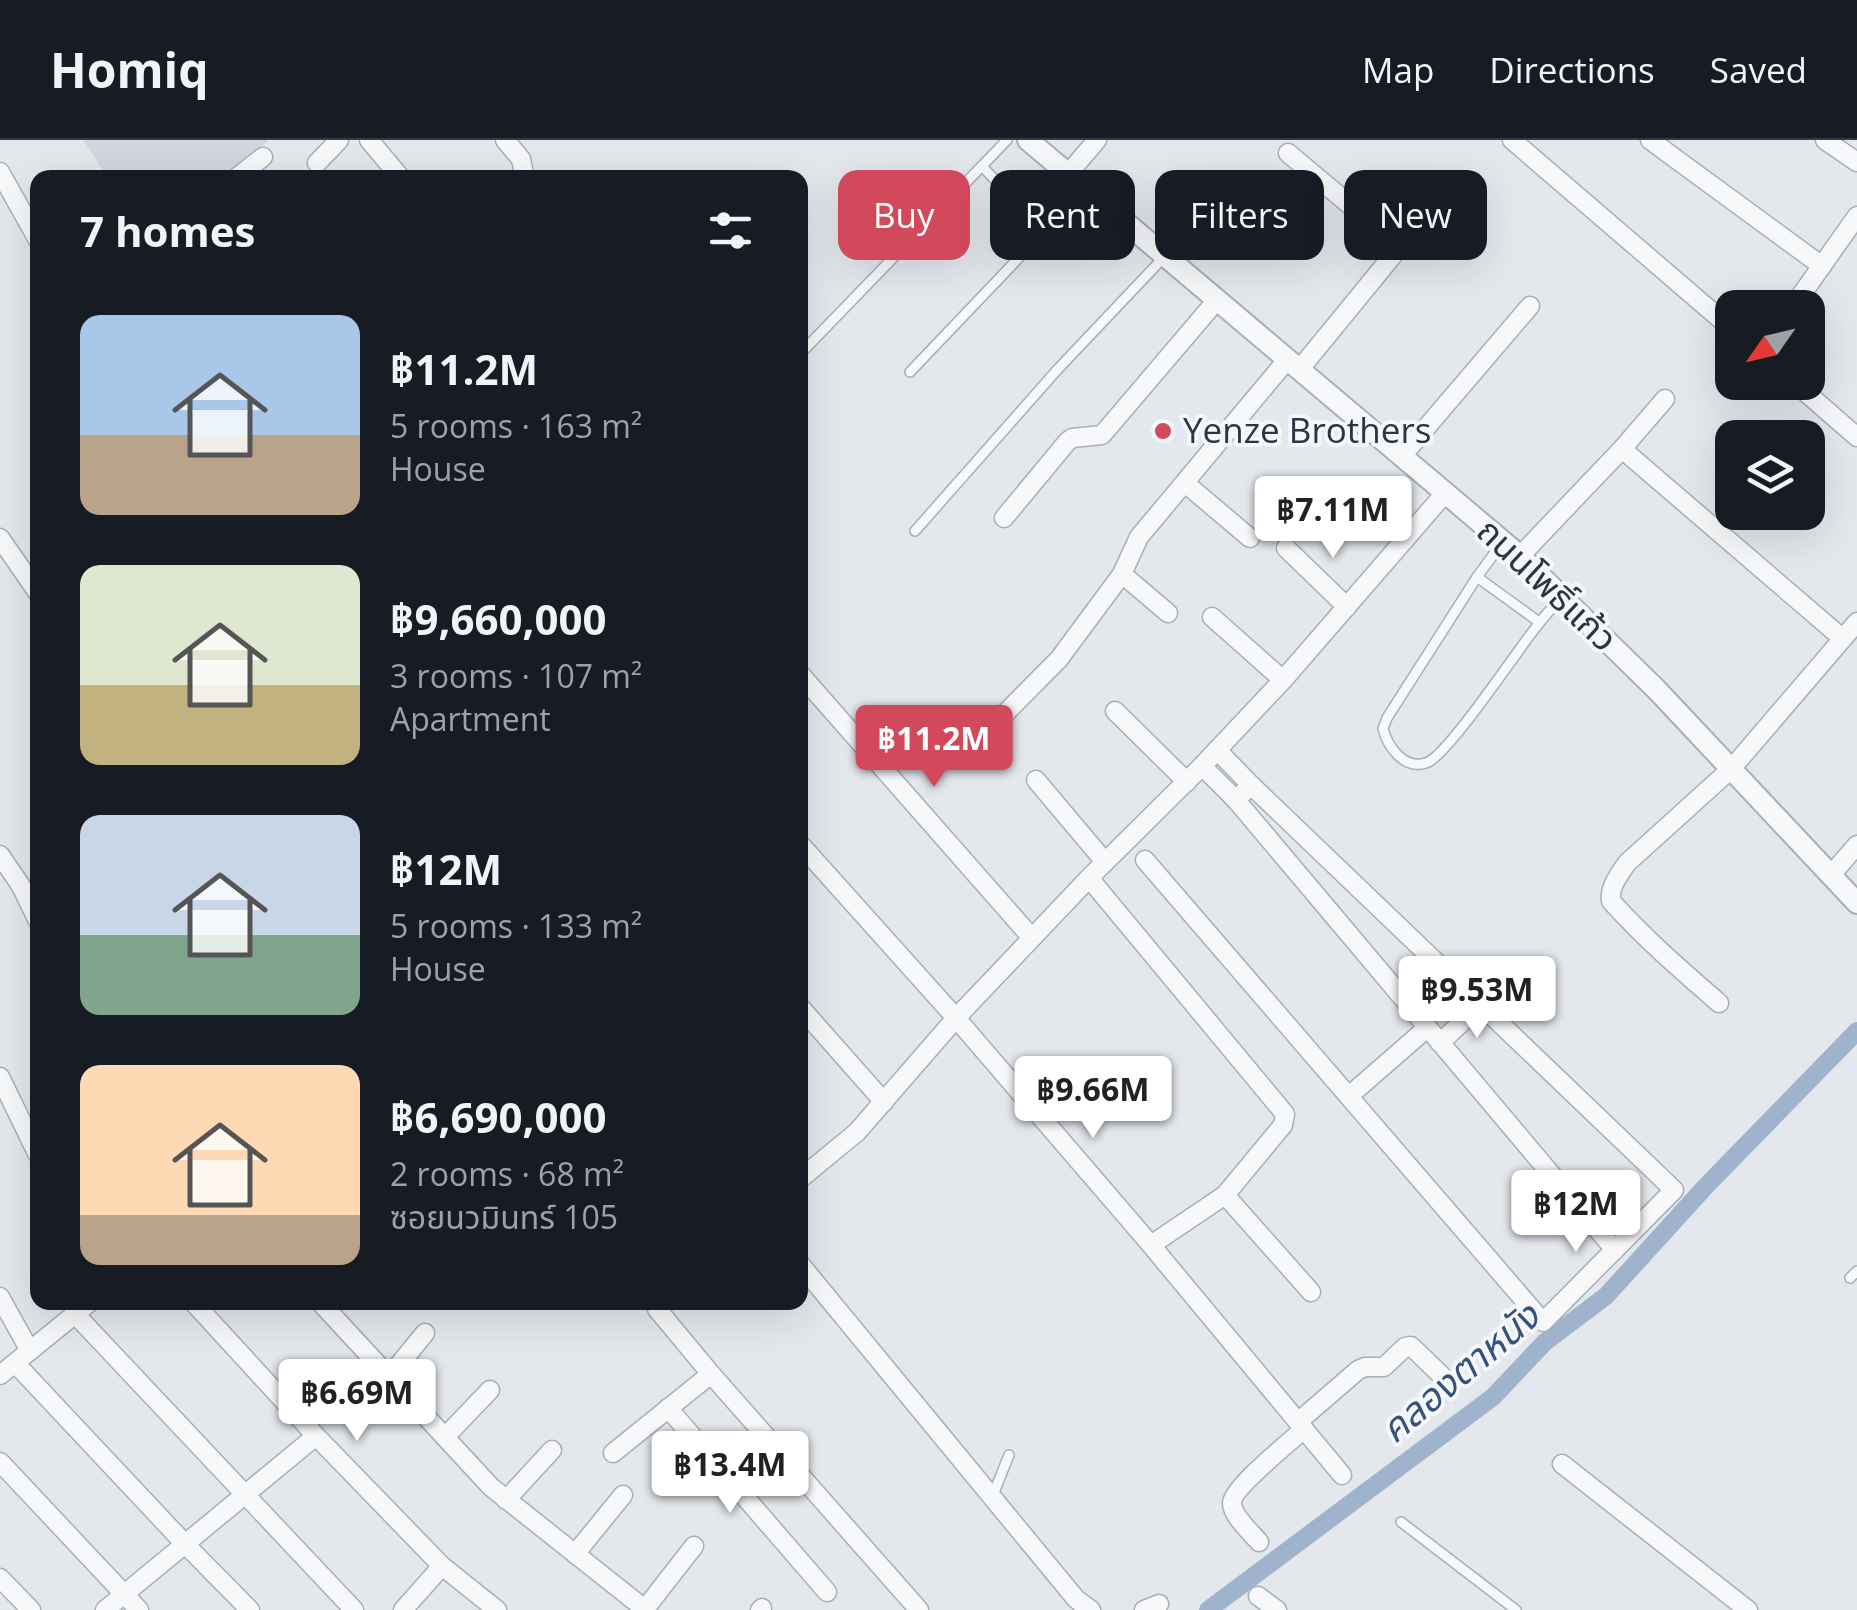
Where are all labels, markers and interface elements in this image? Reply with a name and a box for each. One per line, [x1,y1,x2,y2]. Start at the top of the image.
text: Homiq [50,37,209,102]
text: Map [1362,46,1434,93]
text: Directions [1489,46,1655,93]
text: Saved [1710,46,1807,93]
chip: Buy [838,170,970,260]
chip: Rent [990,170,1135,260]
chip: Filters [1155,170,1324,260]
chip: New [1344,170,1487,260]
text: 7 homes [80,202,255,259]
icon: filters [703,203,758,258]
north arrow [1715,290,1825,400]
map controls [1715,290,1825,530]
text: ฿11.2M [390,340,538,397]
icon: home [160,355,280,475]
text: 5 rooms · 163 m² [390,404,642,447]
place label: Yenze Brothers [1183,406,1431,453]
marker: Yenze Brothers [1152,420,1174,442]
button: layers [1715,420,1825,530]
text: House [390,447,486,490]
pin: ฿7.11M [1252,476,1414,561]
text: ฿7.11M [1277,487,1389,530]
street label: ถนนโพธิ์แก้ว [1468,507,1628,661]
text: ฿9,660,000 [390,590,606,647]
icon: home [160,605,280,725]
text: 3 rooms · 107 m² [390,654,642,697]
text: Apartment [390,697,551,740]
pin: ฿11.2M [853,705,1015,790]
text: ฿11.2M [878,716,990,759]
text: ฿12M [390,840,502,897]
icon: home [160,855,280,975]
text: 5 rooms · 133 m² [390,904,642,947]
text: House [390,947,486,990]
pin: ฿9.53M [1396,956,1558,1041]
text: ฿9.53M [1421,967,1533,1010]
pin: ฿9.66M [1012,1056,1174,1141]
text: ฿9.66M [1037,1067,1149,1110]
text: ฿6,690,000 [390,1088,606,1145]
icon: home [160,1105,280,1225]
text: 2 rooms · 68 m² [390,1152,624,1195]
pin: ฿12M [1517,1170,1635,1255]
text: ฿12M [1533,1181,1619,1224]
text: ซอยนวมินทร์ 105 [390,1195,618,1238]
water label: คลองตาหนัง [1368,1289,1551,1453]
pin: ฿6.69M [276,1359,438,1444]
text: ฿6.69M [301,1370,413,1413]
pin: ฿13.4M [649,1431,811,1516]
text: ฿13.4M [674,1442,786,1485]

